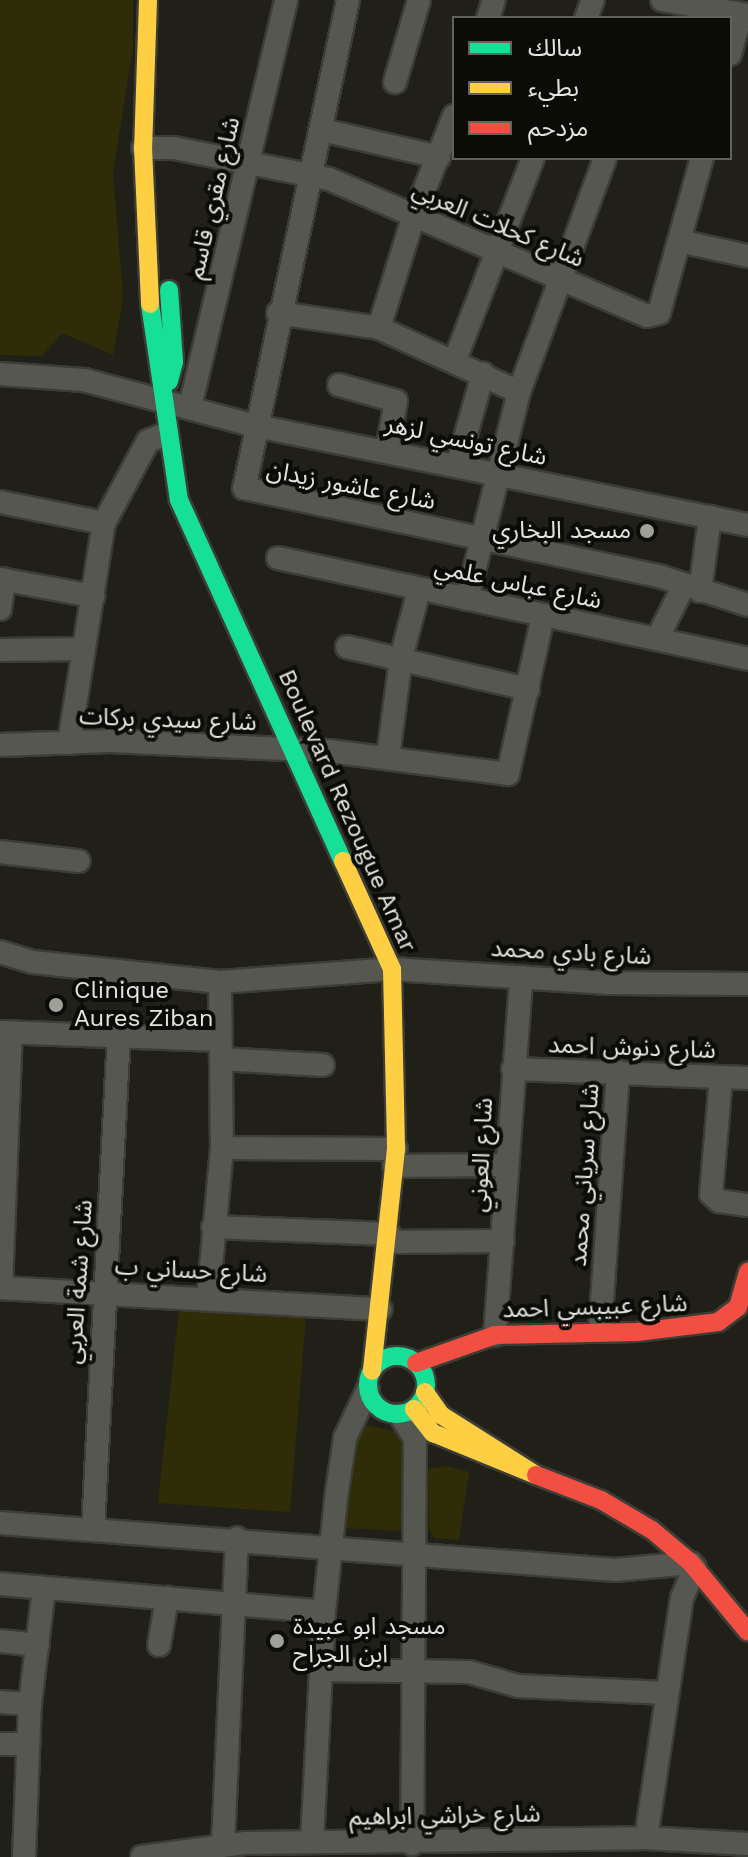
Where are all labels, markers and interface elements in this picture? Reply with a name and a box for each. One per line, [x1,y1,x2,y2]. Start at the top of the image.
legend [452,16,732,160]
text: سالك [528,34,582,62]
text: بطيء [528,74,579,102]
street label: شارع مقري قاسم [181,114,247,282]
text: مزدحم [528,114,588,142]
street label: شارع كحلات العربي [408,176,588,274]
street label: شارع تونسي لزهر [383,410,549,472]
street label: شارع عاشور زيدان [264,456,438,516]
place label: مسجد البخاري [492,517,631,545]
marker: مسجد البخاري [638,522,656,540]
street label: شارع عباس علمي [432,552,604,616]
street label: Boulevard Rezougue Amar [271,665,423,957]
street label: شارع سيدي بركات [79,703,257,737]
street label: شارع بادي محمد [490,934,652,972]
place label: Clinique Aures Ziban [74,977,214,1033]
marker: Clinique Aures Ziban [45,994,67,1016]
street label: شارع دنوش احمد [548,1031,716,1065]
street label: شارع سرياني محمد [564,1082,606,1268]
street label: شارع العوني [465,1097,499,1213]
street label: شارع شمة العربي [59,1199,99,1365]
street label: شارع حساني ب [114,1253,268,1289]
street label: شارع عبيبسي احمد [502,1289,688,1325]
place label: مسجد ابو عبيدة ابن الجراح [293,1613,446,1669]
marker: مسجد ابو عبيدة ابن الجراح [268,1632,286,1650]
street label: شارع خراشي ابراهيم [349,1800,541,1832]

